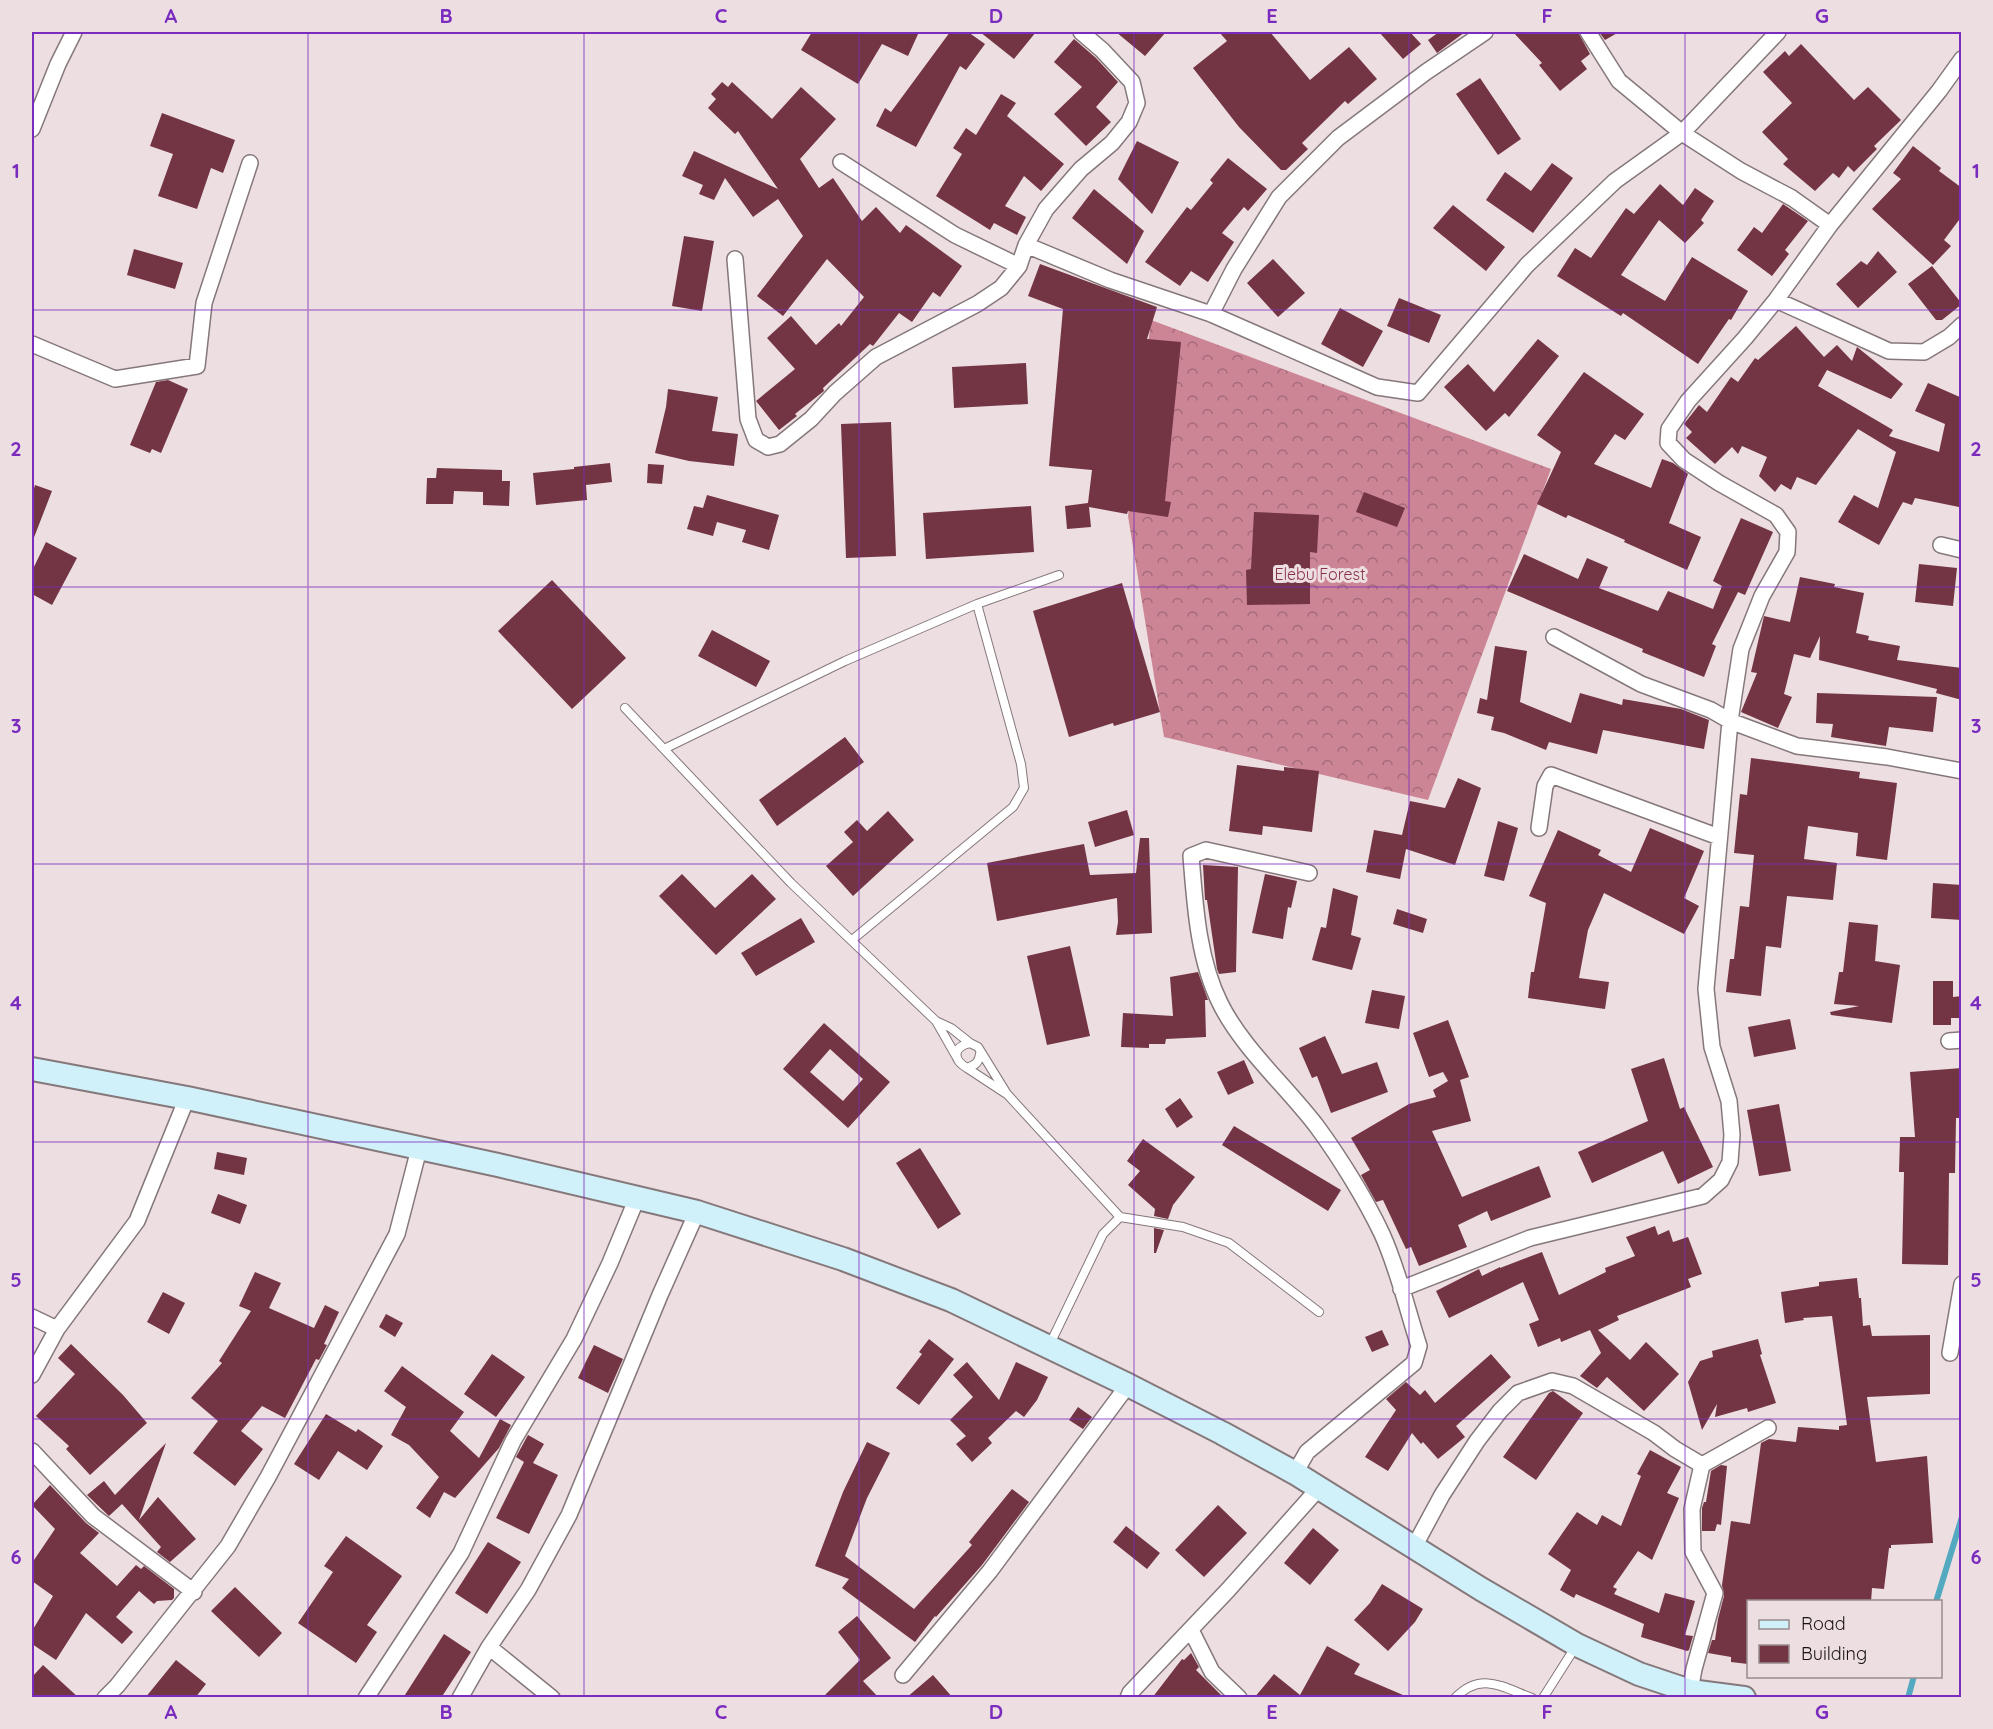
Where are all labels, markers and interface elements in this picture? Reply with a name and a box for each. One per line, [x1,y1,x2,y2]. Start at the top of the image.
text: A [165,3,178,28]
text: B [439,3,453,28]
text: C [715,3,728,28]
text: D [989,3,1003,28]
text: E [1266,3,1278,28]
text: F [1541,3,1553,28]
text: G [1815,3,1829,28]
text: 1 [12,158,20,183]
text: 1 [1972,158,1980,183]
text: 2 [10,436,22,461]
text: 2 [1970,436,1982,461]
park label: Elebu Forest [1274,564,1366,584]
text: 3 [11,713,21,738]
text: 3 [1971,713,1981,738]
text: 4 [10,990,22,1015]
text: 4 [1970,990,1982,1015]
text: 5 [10,1267,22,1292]
text: 5 [1970,1267,1982,1292]
text: 6 [10,1544,22,1569]
text: 6 [1970,1544,1982,1569]
legend [1747,1600,1942,1678]
text: Road [1801,1612,1846,1635]
text: Building [1801,1642,1867,1665]
text: A [165,1699,178,1724]
text: B [439,1699,453,1724]
text: C [715,1699,728,1724]
text: D [989,1699,1003,1724]
text: E [1266,1699,1278,1724]
text: F [1541,1699,1553,1724]
text: G [1815,1699,1829,1724]

